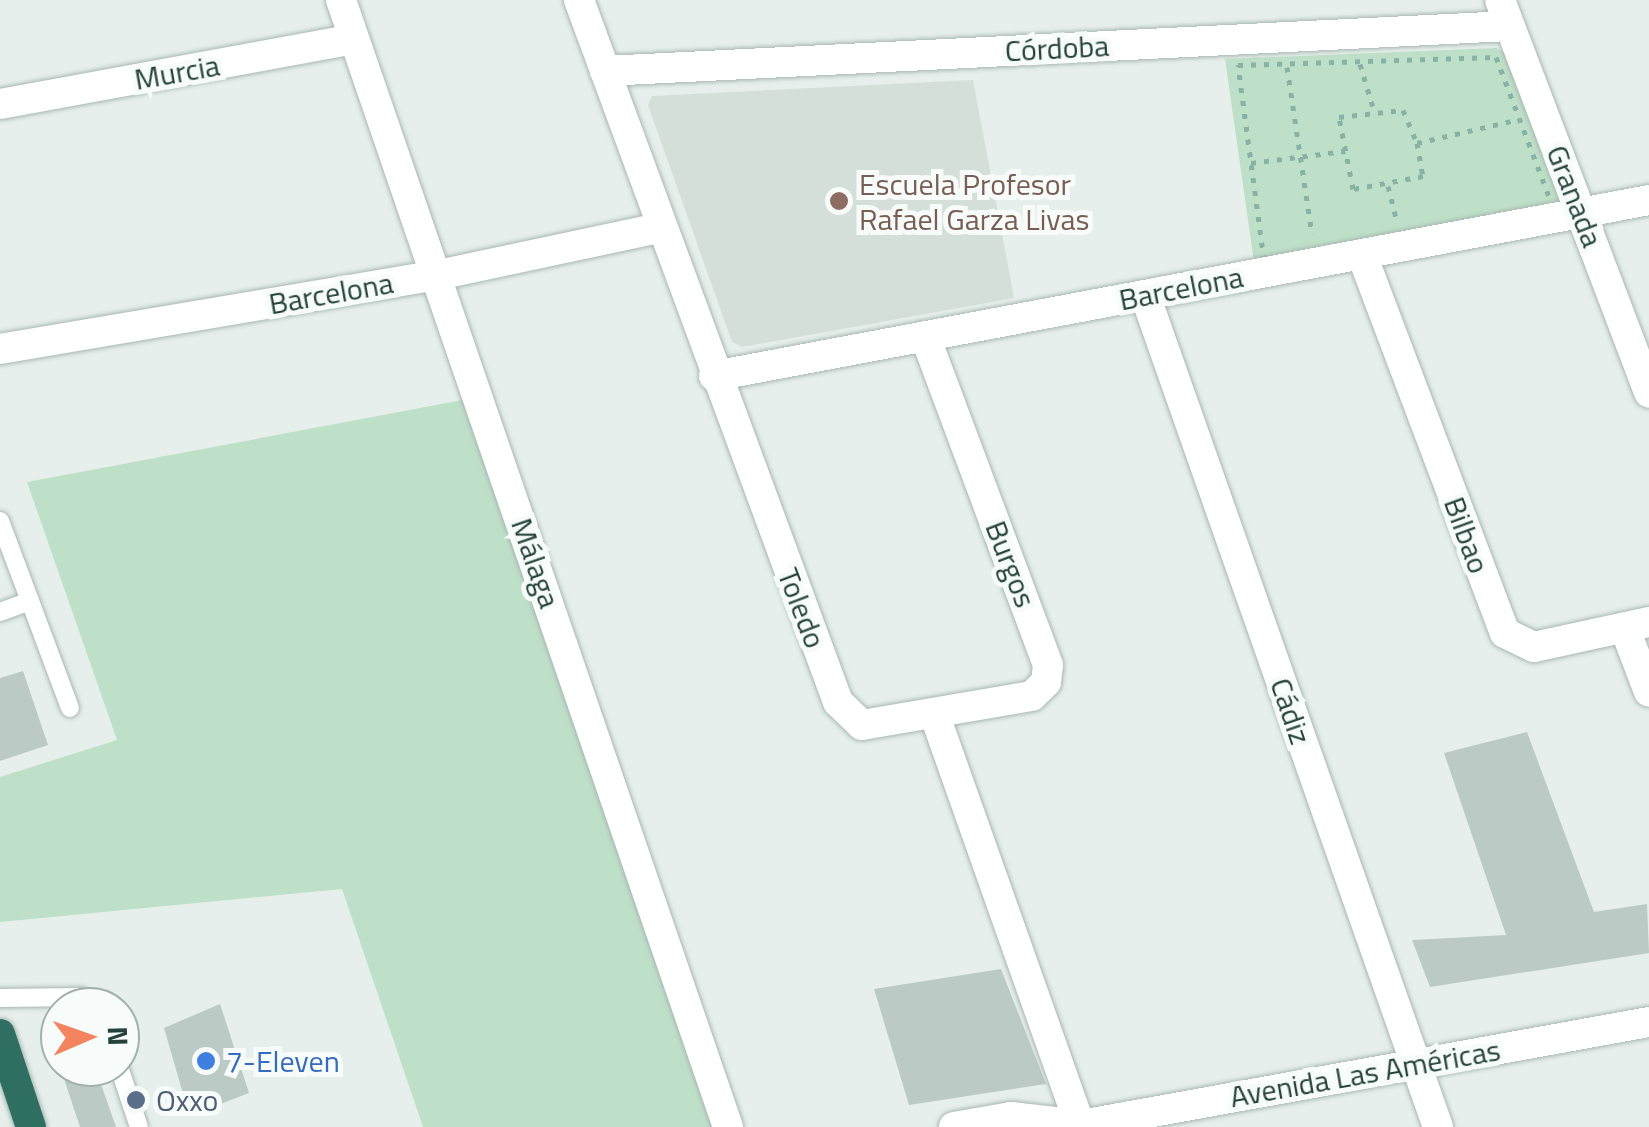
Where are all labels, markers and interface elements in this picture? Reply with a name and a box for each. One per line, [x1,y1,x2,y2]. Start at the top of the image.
street label: Córdoba [1004,27,1110,69]
street label: Murcia [132,47,222,97]
street label: Granada [1539,140,1611,252]
place label: Escuela Profesor Rafael Garza Livas [859,166,1089,236]
marker: Escuela Profesor Rafael Garza Livas [828,190,850,212]
street label: Barcelona [1116,258,1246,318]
street label: Barcelona [266,264,396,322]
street label: Bilbao [1437,492,1497,578]
street label: Málaga [504,513,568,613]
street label: Burgos [978,516,1044,612]
street label: Toledo [770,563,834,653]
street label: Cádiz [1263,673,1319,749]
north arrow [40,987,140,1087]
text: N [97,1026,140,1046]
street label: Avenida Las Américas [1227,1031,1503,1115]
place label: 7-Eleven [226,1043,340,1079]
marker: 7-Eleven [195,1050,217,1072]
place label: Oxxo [156,1082,218,1118]
marker: Oxxo [125,1089,147,1111]

